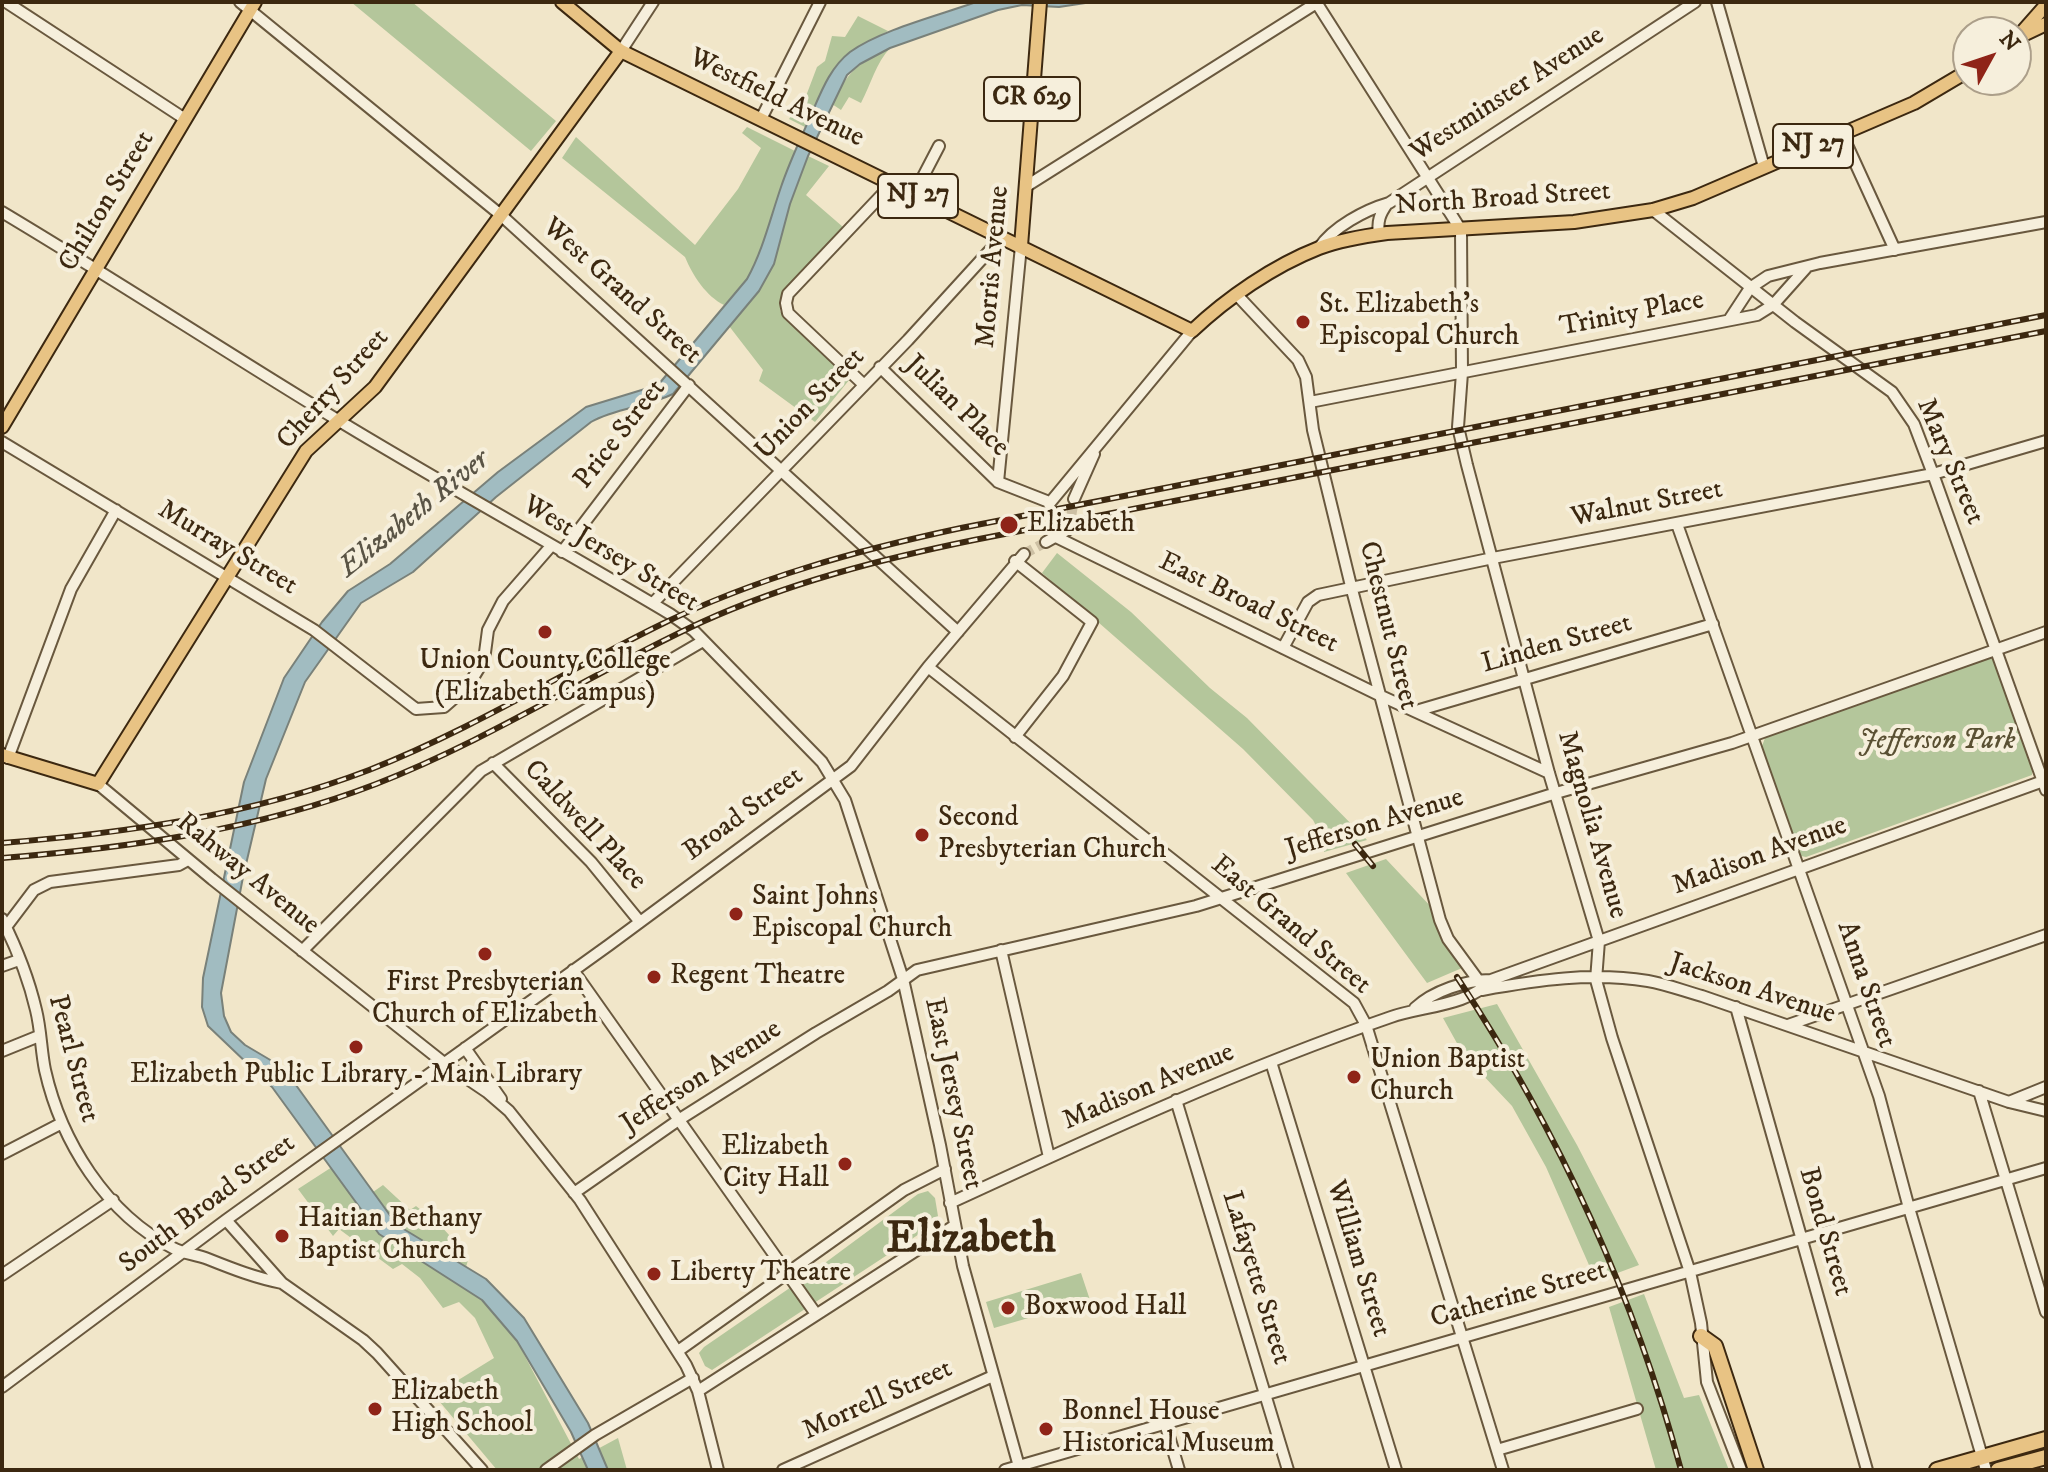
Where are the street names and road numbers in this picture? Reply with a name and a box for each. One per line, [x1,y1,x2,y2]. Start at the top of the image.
street label: Westminster Avenue [1405,20,1611,170]
street label: Westfield Avenue [683,42,869,156]
road number: CR 629 [984,77,1080,121]
road number: NJ 27 [1773,124,1853,168]
street label: Chilton Street [53,126,163,278]
road number: NJ 27 [878,174,958,218]
street label: North Broad Street [1394,176,1612,224]
street label: Morris Avenue [970,184,1018,350]
street label: West Grand Street [534,212,708,372]
street label: Trinity Place [1557,285,1707,345]
street label: Cherry Street [271,323,397,457]
street label: Union Street [749,342,873,468]
street label: Julian Place [897,349,1015,465]
street label: Price Street [568,374,674,496]
street label: Mary Street [1907,394,1991,530]
street label: Walnut Street [1568,474,1726,536]
street label: West Jersey Street [516,489,704,621]
street label: Murray Street [151,494,303,604]
street label: Chestnut Street [1350,538,1424,714]
street label: East Broad Street [1153,546,1343,662]
street label: Linden Street [1478,608,1636,682]
street label: Magnolia Avenue [1548,727,1634,923]
street label: Caldwell Place [515,754,653,898]
street label: Broad Street [678,760,810,870]
street label: Jefferson Avenue [1282,782,1468,868]
street label: Rahway Avenue [169,807,325,943]
street label: Madison Avenue [1668,810,1852,904]
street label: East Grand Street [1203,849,1377,1003]
street label: Anna Street [1828,918,1902,1052]
street label: Jackson Avenue [1665,947,1839,1033]
street label: Pearl Street [39,992,105,1126]
street label: East Jersey Street [915,995,989,1193]
street label: Jefferson Avenue [616,1014,788,1142]
street label: Madison Avenue [1058,1037,1240,1139]
street label: South Broad Street [114,1128,302,1282]
street label: Bond Street [1790,1164,1858,1300]
street label: William Street [1317,1177,1397,1341]
street label: Lafayette Street [1213,1187,1297,1369]
street label: Catherine Street [1427,1255,1611,1337]
street label: Morrell Street [798,1353,958,1449]

